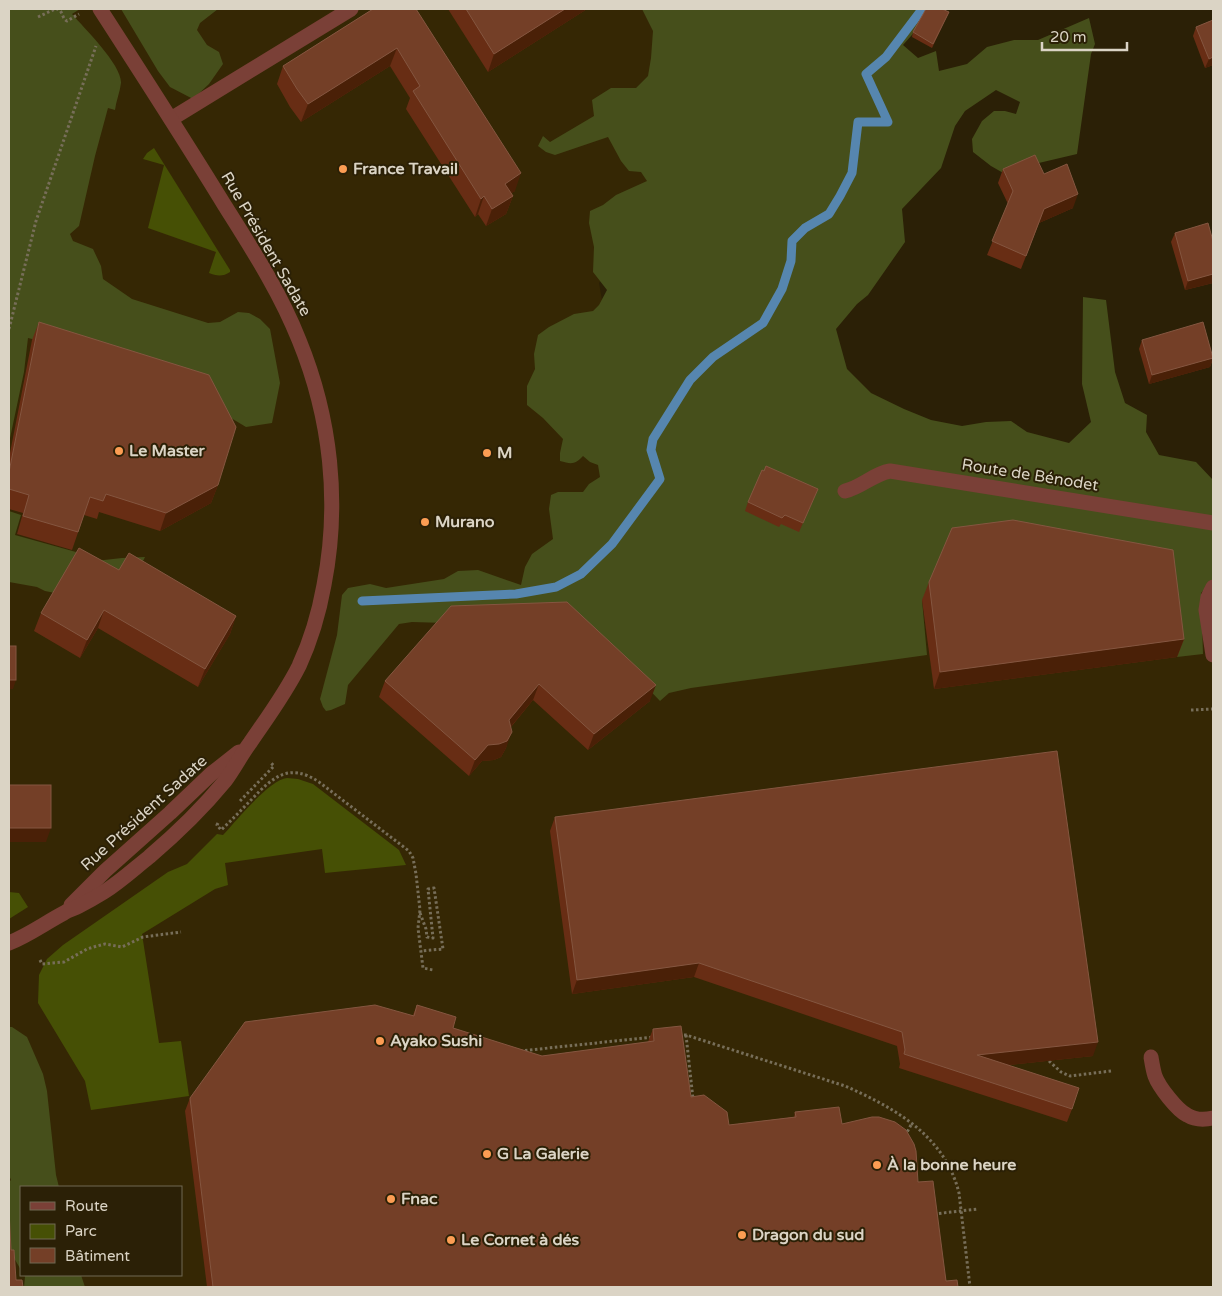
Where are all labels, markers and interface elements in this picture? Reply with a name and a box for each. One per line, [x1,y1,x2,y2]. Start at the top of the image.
scale bar [1042,20,1127,52]
text: 20 m [1050,28,1087,46]
place label: France Travail [353,159,458,179]
marker: France Travail [337,163,349,175]
street label: Rue Président Sadate [216,168,316,320]
place label: Le Master [129,441,206,461]
place label: M [497,443,512,463]
marker: Le Master [113,445,125,457]
marker: M [481,447,493,459]
street label: Route de Bénodet [960,454,1100,496]
place label: Murano [435,512,495,532]
marker: Murano [419,516,431,528]
street label: Rue Président Sadate [77,751,211,875]
place label: Ayako Sushi [390,1031,482,1051]
marker: Ayako Sushi [374,1035,386,1047]
place label: G La Galerie [497,1144,589,1164]
marker: G La Galerie [481,1148,493,1160]
place label: À la bonne heure [887,1155,1016,1175]
marker: À la bonne heure [871,1159,883,1171]
legend [20,1186,182,1276]
place label: Fnac [401,1189,438,1209]
marker: Fnac [385,1193,397,1205]
text: Route [65,1197,108,1215]
text: Parc [65,1222,97,1240]
place label: Dragon du sud [752,1225,864,1245]
marker: Dragon du sud [736,1229,748,1241]
place label: Le Cornet à dés [461,1230,580,1250]
marker: Le Cornet à dés [445,1234,457,1246]
text: Bâtiment [65,1247,130,1265]

